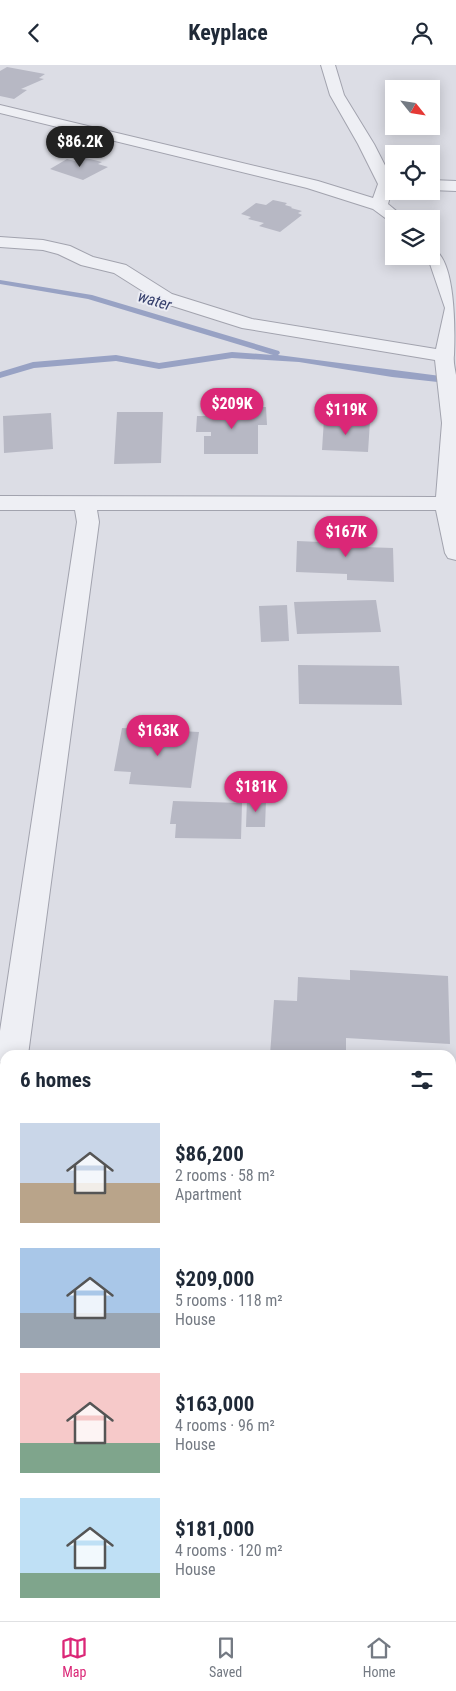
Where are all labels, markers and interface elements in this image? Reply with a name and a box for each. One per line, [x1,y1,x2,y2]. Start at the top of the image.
icon: back [20,19,48,47]
icon: person [408,19,436,47]
text: Keyplace [188,20,268,45]
north arrow [385,80,440,135]
map controls [385,80,440,265]
pin: $86.2K [39,126,121,168]
text: $86.2K [57,132,103,151]
button: locate [385,145,440,200]
button: layers [385,210,440,265]
water label: water [136,286,175,315]
pin: $209K [197,387,267,430]
pin: $119K [311,393,381,436]
text: $209K [211,394,253,413]
text: $119K [325,400,367,419]
pin: $167K [311,515,381,558]
text: $167K [325,522,367,541]
pin: $163K [123,715,193,757]
text: $163K [137,721,179,740]
pin: $181K [221,771,291,813]
text: $181K [235,777,277,796]
icon: filters [408,1066,436,1094]
text: 6 homes [20,1068,91,1092]
text: $86,200 [175,1142,244,1166]
icon: home [60,1143,120,1203]
text: 2 rooms · 58 m² [175,1166,275,1185]
text: Apartment [175,1185,242,1204]
text: $209,000 [175,1267,254,1291]
icon: home [60,1268,120,1328]
text: 5 rooms · 118 m² [175,1291,283,1310]
text: House [175,1310,215,1329]
text: $163,000 [175,1392,254,1416]
icon: home [60,1393,120,1453]
text: 4 rooms · 96 m² [175,1416,275,1435]
text: House [175,1435,215,1454]
text: $181,000 [175,1517,254,1541]
icon: home [60,1518,120,1578]
text: 4 rooms · 120 m² [175,1541,283,1560]
text: House [175,1560,215,1579]
tab: Map [60,1634,88,1680]
tab: Saved [209,1634,242,1680]
tab: Home [363,1634,396,1680]

